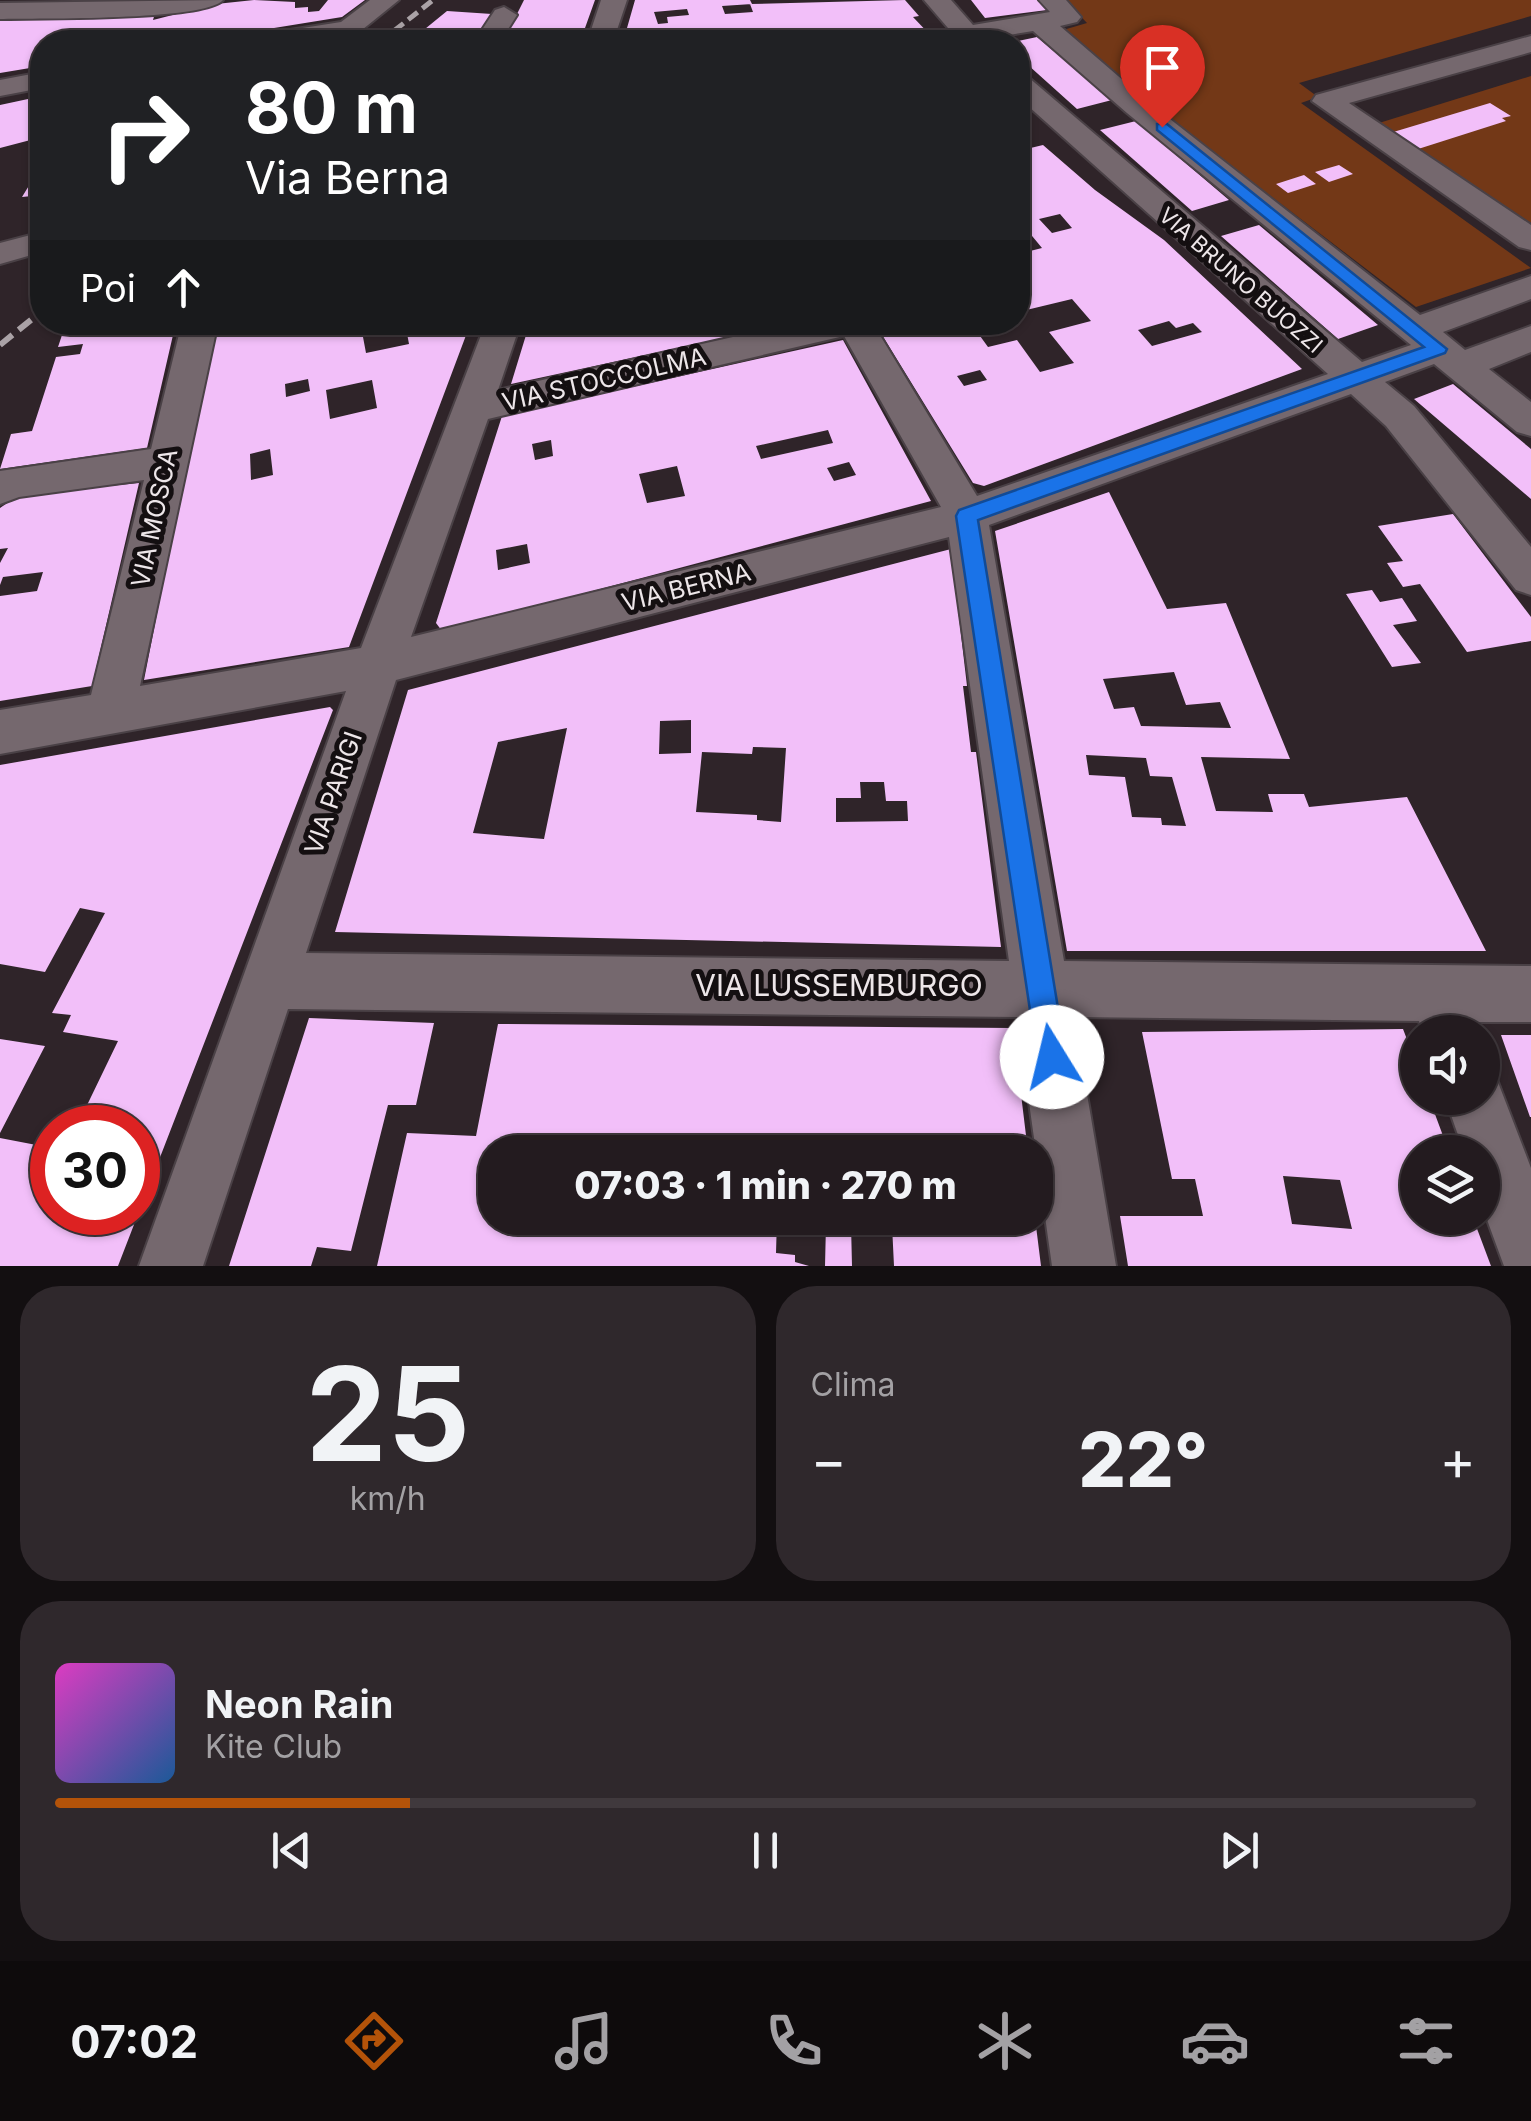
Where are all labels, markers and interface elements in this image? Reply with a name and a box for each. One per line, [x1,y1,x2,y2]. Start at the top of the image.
pin [1120,25,1205,128]
icon: arrive [1135,40,1190,95]
text: 80 m [245,65,418,150]
icon: right [80,70,210,200]
text: Via Berna [245,150,450,205]
street label: VIA BRUNO BUOZZI [1154,202,1328,358]
icon: ahead [156,260,211,315]
text: Poi [80,265,136,311]
street label: VIA STOCCOLMA [499,341,709,417]
street label: VIA MOSCA [125,446,183,590]
street label: VIA BERNA [618,557,754,617]
street label: VIA PARIGI [298,728,368,858]
street label: VIA LUSSEMBURGO [695,967,983,1003]
position arrow [1000,1005,1104,1109]
map controls [1400,1015,1500,1235]
button: sound [1400,1015,1500,1115]
speed limit sign: 30 [30,1105,160,1235]
button: layers [1400,1135,1500,1235]
text: 07:03 · 1 min · 270 m [574,1162,957,1208]
text: 25 [305,1335,470,1492]
text: Clima [811,1365,895,1404]
text: 22° [1078,1414,1208,1505]
text: − [811,1427,847,1493]
text: + [1440,1427,1476,1493]
text: km/h [350,1479,426,1518]
text: Neon Rain [205,1681,393,1727]
text: Kite Club [205,1727,342,1766]
icon: previous [264,1823,319,1878]
icon: pause [738,1823,793,1878]
icon: next [1212,1823,1267,1878]
icon: directions [339,2006,409,2076]
icon: music [549,2006,619,2076]
icon: phone [759,2006,829,2076]
icon: climate [970,2006,1040,2076]
icon: car [1180,2006,1250,2076]
icon: filters [1391,2006,1461,2076]
text: 07:02 [70,2014,198,2069]

